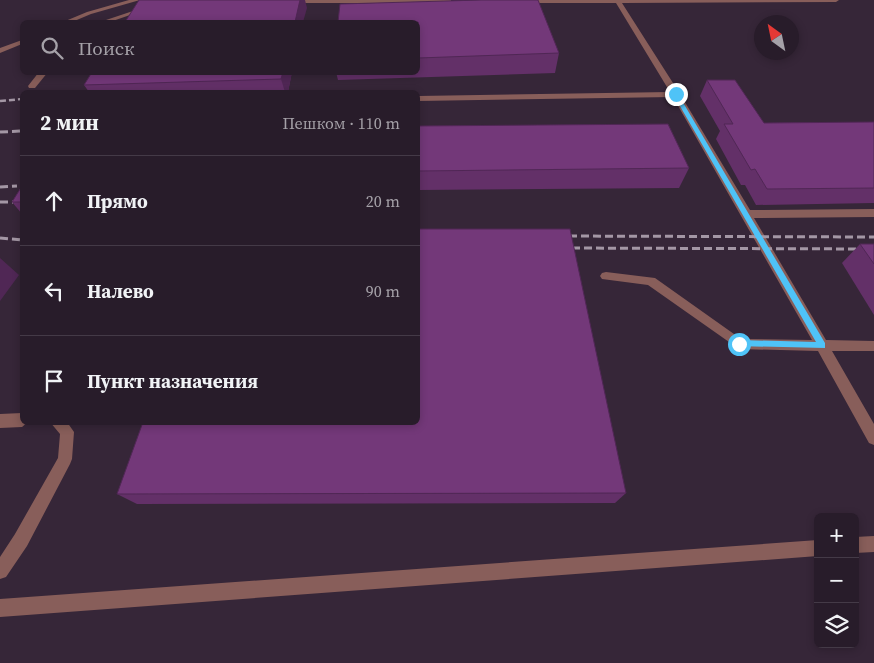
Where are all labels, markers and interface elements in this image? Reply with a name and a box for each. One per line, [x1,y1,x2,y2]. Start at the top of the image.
north arrow [754,15,799,60]
search box [20,20,420,75]
icon: search [38,34,66,62]
text: Поиск [78,35,135,61]
route end [665,83,688,106]
text: 2 мин [40,108,99,137]
text: Пешком · 110 m [282,112,400,134]
icon: ahead [40,187,68,215]
text: Прямо [87,188,148,214]
text: 20 m [366,190,400,212]
icon: left [40,277,68,305]
text: Налево [87,278,154,304]
text: 90 m [366,280,400,302]
route start [728,333,751,356]
icon: arrive [40,367,68,395]
text: Пункт назначения [87,368,258,394]
map controls [814,513,859,648]
button: + [814,513,859,558]
button: − [814,558,859,603]
button: layers [814,603,859,648]

